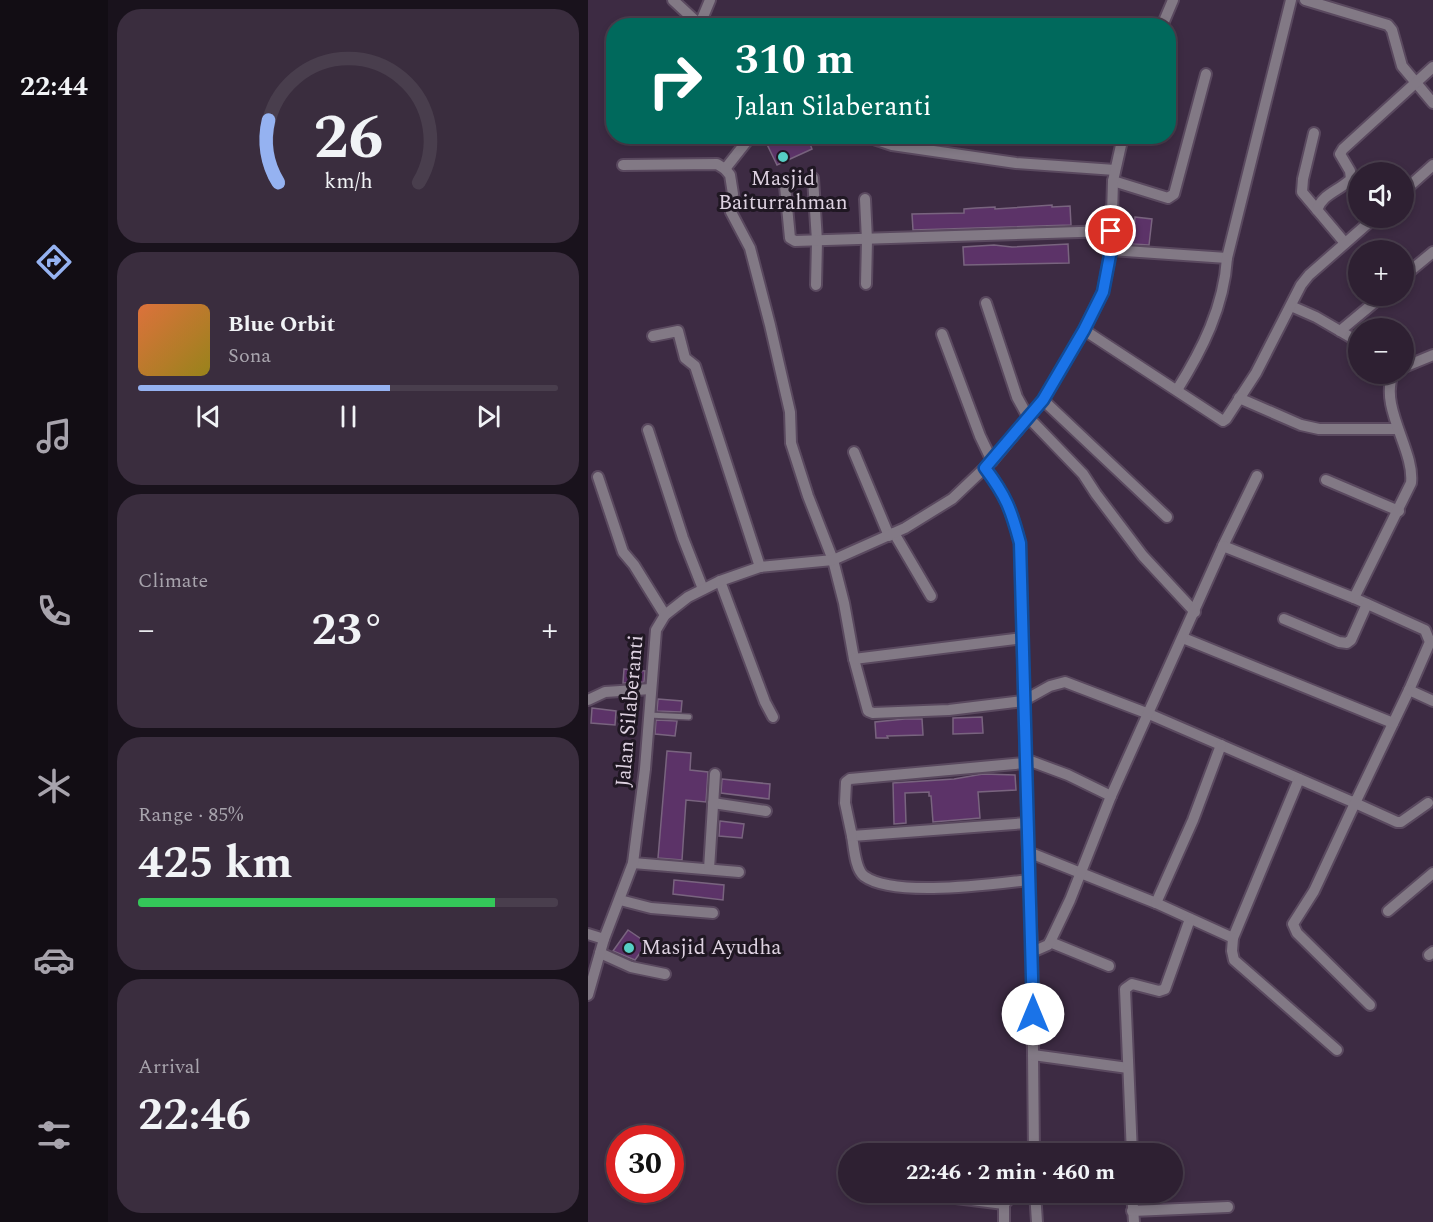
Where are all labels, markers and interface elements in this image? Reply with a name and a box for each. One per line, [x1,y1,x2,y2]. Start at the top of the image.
text: 310 m [735,29,854,92]
icon: right [636,42,714,120]
text: 22:44 [20,66,88,108]
text: Jalan Silaberanti [735,86,931,128]
text: 26 [313,91,383,186]
marker: Masjid Baiturrahman [776,150,790,164]
map controls [1348,162,1414,384]
button: sound [1348,162,1414,228]
place label: Masjid Baiturrahman [718,163,848,219]
text: km/h [324,165,372,198]
pin [1085,205,1136,256]
icon: arrive [1094,214,1127,247]
button: + [1348,240,1414,306]
icon: directions [33,241,75,283]
text: Blue Orbit [228,308,335,341]
button: − [1348,318,1414,384]
text: Sona [228,341,271,371]
icon: previous [192,400,225,433]
icon: pause [332,400,365,433]
icon: next [472,400,505,433]
icon: music [33,415,75,457]
text: Climate [138,566,208,596]
icon: phone [33,590,75,632]
text: 23° [312,596,385,665]
text: − [138,605,155,655]
text: + [542,605,558,655]
street label: Jalan Silaberanti [607,634,653,788]
icon: climate [33,765,75,807]
text: Range · 85% [138,800,243,830]
text: 425 km [138,829,293,898]
place label: Masjid Ayudha [641,932,782,964]
icon: car [33,939,75,981]
marker: Masjid Ayudha [622,941,636,955]
position arrow [1001,982,1065,1046]
text: Arrival [138,1052,200,1082]
text: 22:46 [138,1081,251,1150]
icon: filters [33,1114,75,1156]
speed limit sign: 30 [606,1125,684,1203]
text: 22:46 · 2 min · 460 m [906,1156,1115,1189]

